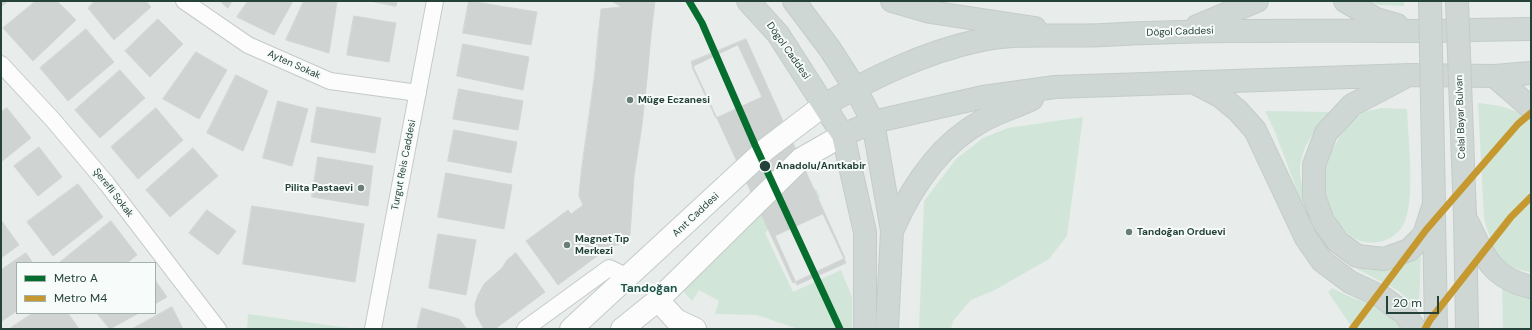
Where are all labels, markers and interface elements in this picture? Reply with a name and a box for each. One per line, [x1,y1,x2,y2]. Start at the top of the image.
street label: Dögol Caddesi [764,20,812,82]
street label: Dögol Caddesi [1146,25,1214,39]
street label: Ayten Sokak [266,48,322,82]
street label: Celal Bayar Bulvarı [1454,75,1468,159]
place label: Müge Eczanesi [638,94,710,106]
marker: Müge Eczanesi [625,95,635,105]
street label: Turgut Reis Caddesi [389,119,419,211]
marker: Anadolu/Anıtkabir [758,159,772,173]
place label: Anadolu/Anıtkabir [776,160,866,172]
street label: Şerefli Sokak [90,166,136,220]
place label: Pilita Pastaevi [285,182,353,194]
marker: Pilita Pastaevi [356,183,366,193]
street label: Anıt Caddesi [670,190,722,240]
place label: Tandoğan Orduevi [1137,226,1226,238]
marker: Tandoğan Orduevi [1124,227,1134,237]
place label: Magnet Tıp Merkezi [575,233,629,256]
marker: Magnet Tıp Merkezi [562,240,572,250]
legend [16,262,156,314]
text: Metro A [54,270,98,286]
district label: Tandoğan [621,282,677,296]
scale bar [1388,288,1441,314]
text: Metro M4 [54,290,107,306]
text: 20 m [1393,295,1422,311]

